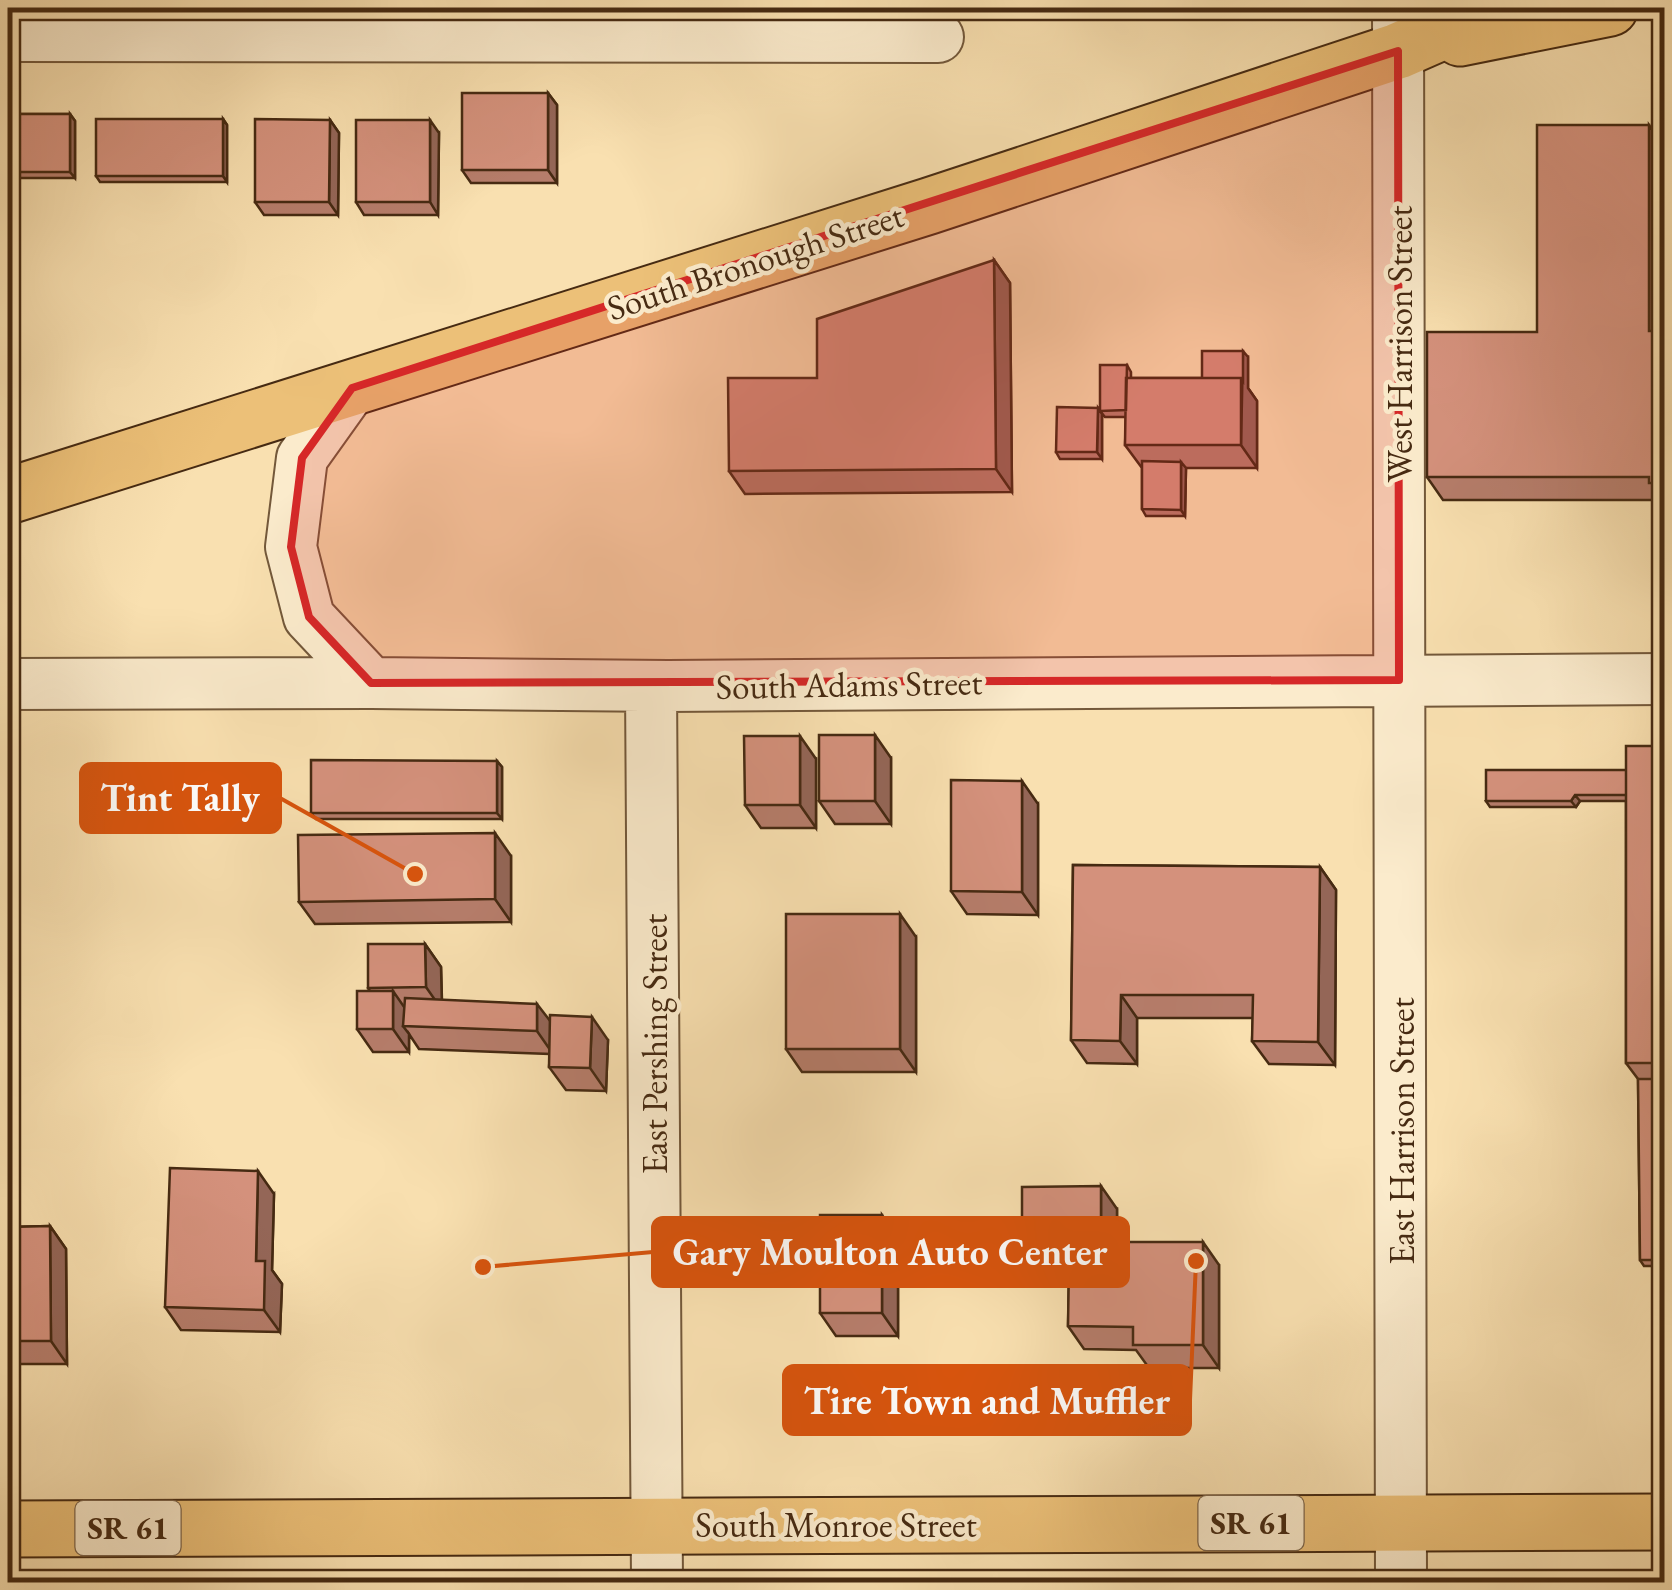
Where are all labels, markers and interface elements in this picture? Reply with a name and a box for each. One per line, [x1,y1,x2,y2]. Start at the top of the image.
street label: South Bronough Street [601,192,909,330]
street label: West Harrison Street [1377,206,1422,482]
street label: South Adams Street [715,659,983,709]
callout: Tint Tally [81,764,280,832]
text: Tint Tally [100,773,260,822]
street label: East Pershing Street [632,914,677,1174]
street label: East Harrison Street [1379,997,1424,1265]
callout: Gary Moulton Auto Center [653,1218,1128,1286]
text: Gary Moulton Auto Center [673,1227,1108,1276]
callout: Tire Town and Muffler [784,1366,1190,1434]
text: Tire Town and Muffler [804,1376,1170,1425]
road number: SR 61 [1198,1496,1304,1550]
road number: SR 61 [76,1501,180,1555]
street label: South Monroe Street [695,1502,977,1547]

